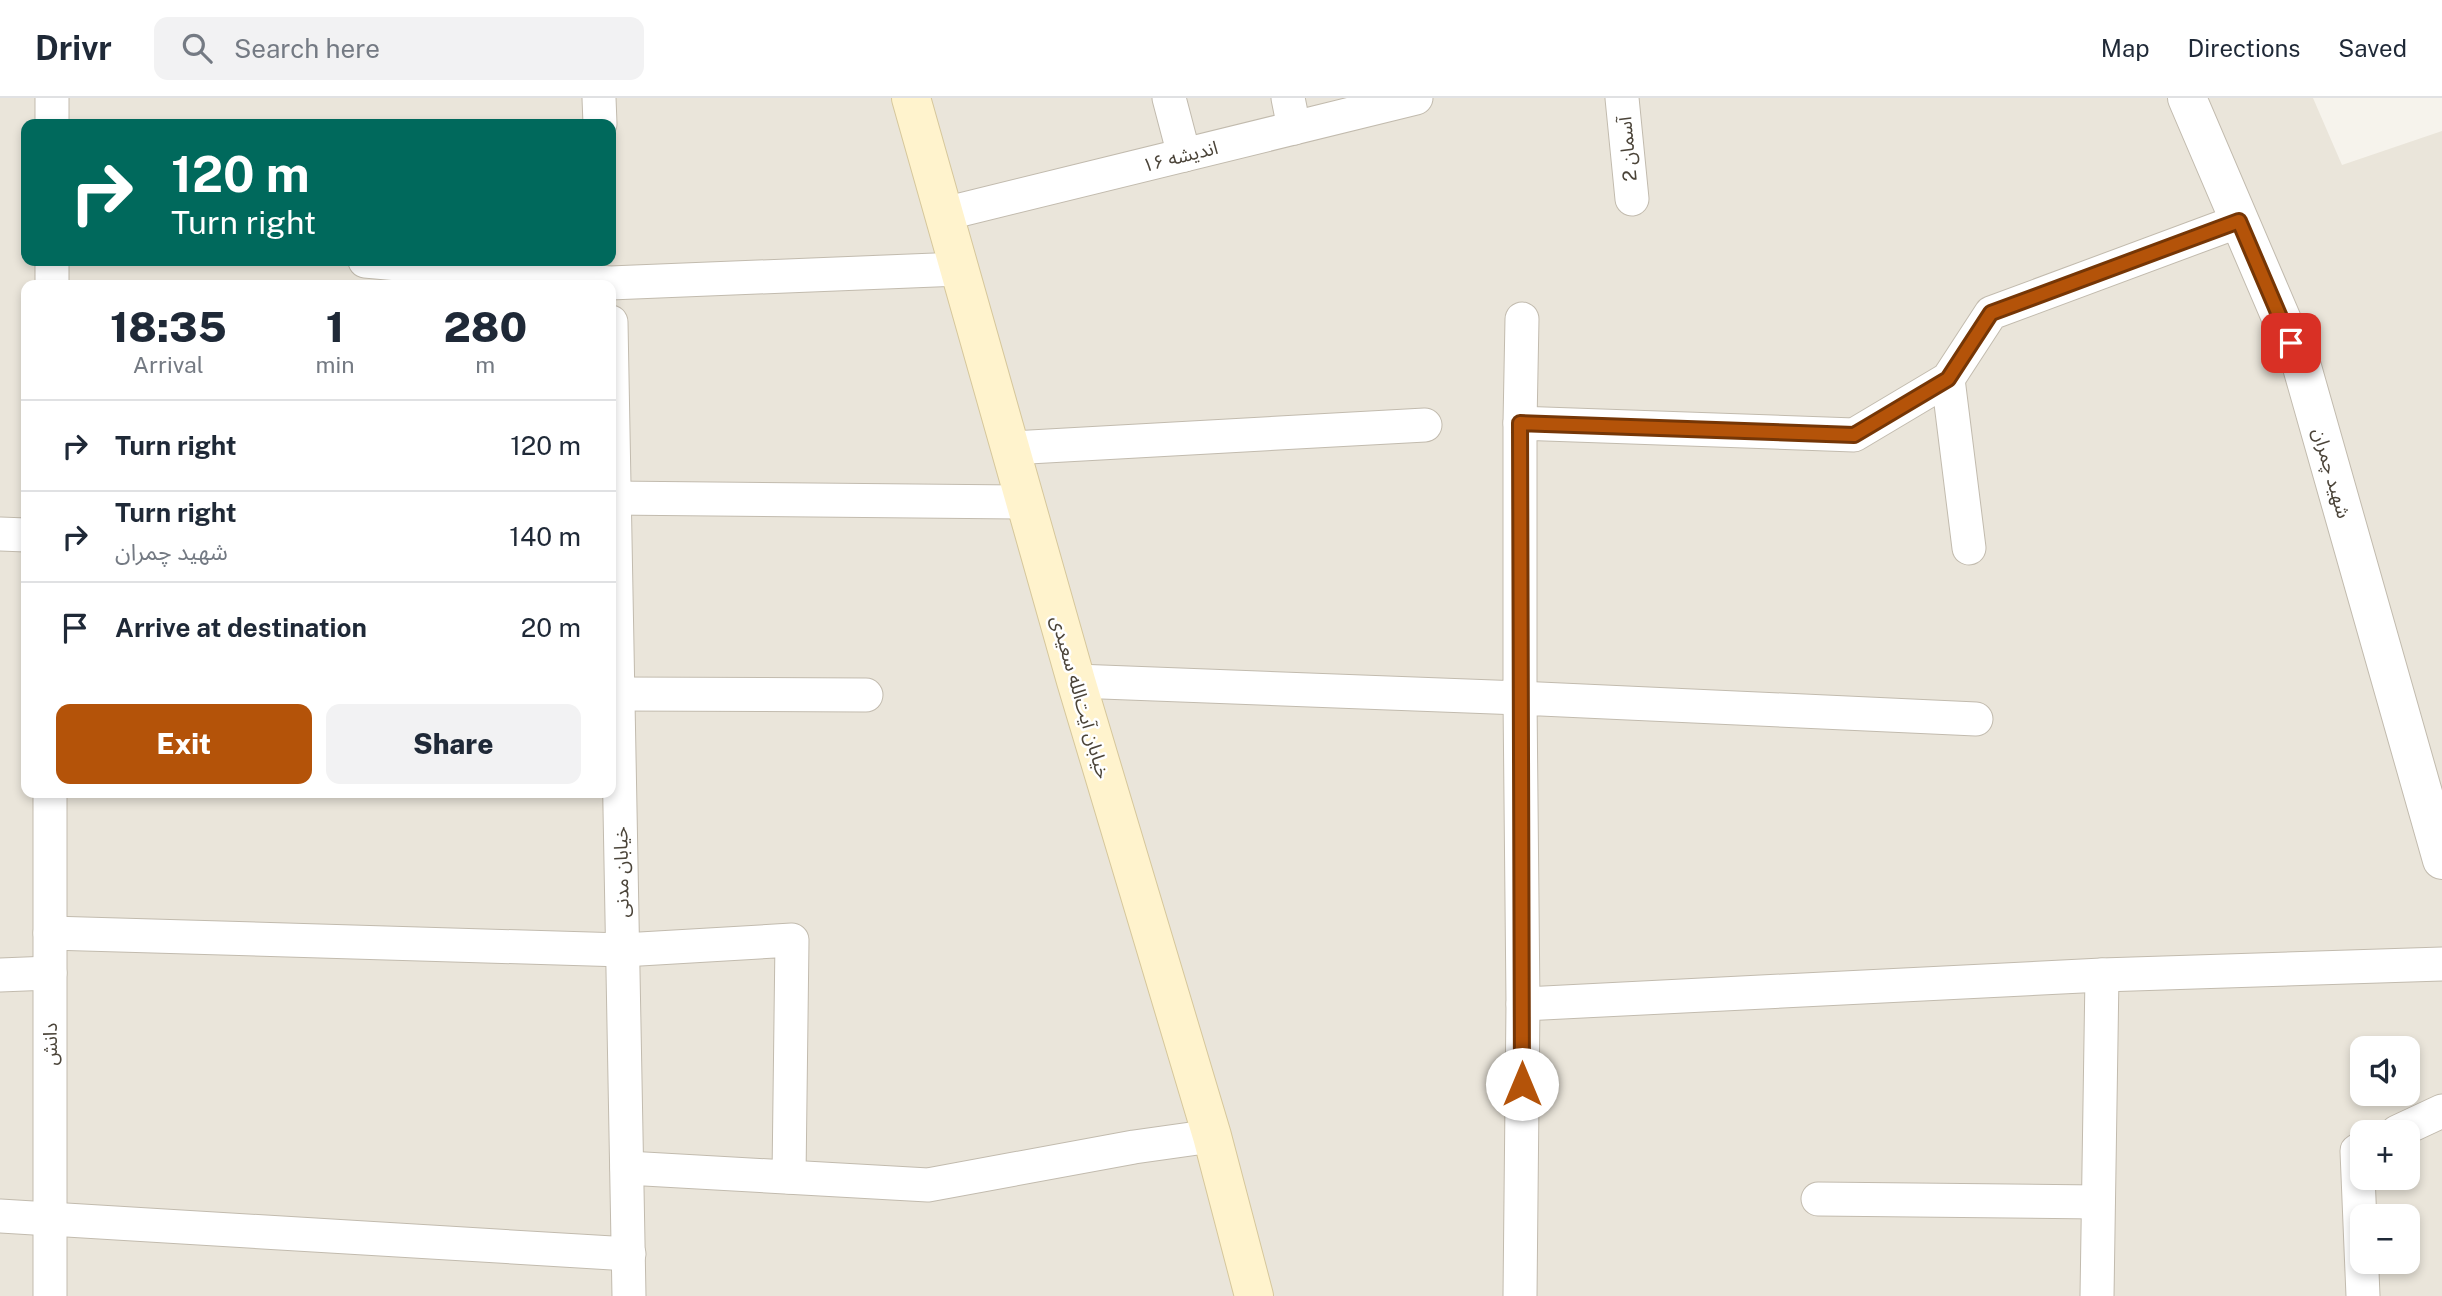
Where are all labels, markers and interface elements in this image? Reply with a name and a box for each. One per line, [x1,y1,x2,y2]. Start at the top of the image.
search box [154,17,644,80]
text: Drivr [35,29,112,67]
icon: search [178,29,216,67]
text: Search here [234,33,380,64]
text: Map [2101,34,2150,62]
text: Directions [2188,34,2300,62]
text: Saved [2338,34,2407,62]
street label: آسمان 2 [1613,114,1641,182]
street label: اندیشه ۱۶ [1140,136,1220,176]
text: 120 m [171,145,310,203]
icon: right [56,147,147,238]
text: Turn right [171,204,316,241]
text: 18:35 [110,302,227,351]
text: 1 [326,302,344,351]
text: 280 [443,302,527,351]
pin [2261,313,2321,373]
icon: arrive [2272,324,2310,362]
text: Arrival [133,351,204,378]
text: min [316,351,355,378]
text: m [475,351,495,378]
street label: شهید چمران [2307,425,2355,521]
icon: right [56,427,94,465]
text: Turn right [115,430,237,461]
text: 120 m [510,430,581,461]
text: Turn right [115,497,237,528]
icon: right [56,518,94,556]
text: 140 m [509,521,581,552]
text: شهید چمران [115,538,228,565]
icon: arrive [56,609,94,647]
text: Arrive at destination [115,612,367,643]
text: 20 m [521,612,581,643]
street label: خیابان آیت‌الله سعیدی [1047,613,1115,781]
button: Exit [56,704,312,784]
button: Share [326,704,581,784]
street label: خیابان مدنی [609,826,634,918]
street label: دانش [39,1023,62,1065]
map controls [2350,1036,2420,1274]
button: sound [2350,1036,2420,1106]
position arrow [1485,1047,1559,1121]
button: + [2350,1120,2420,1190]
button: − [2350,1204,2420,1274]

